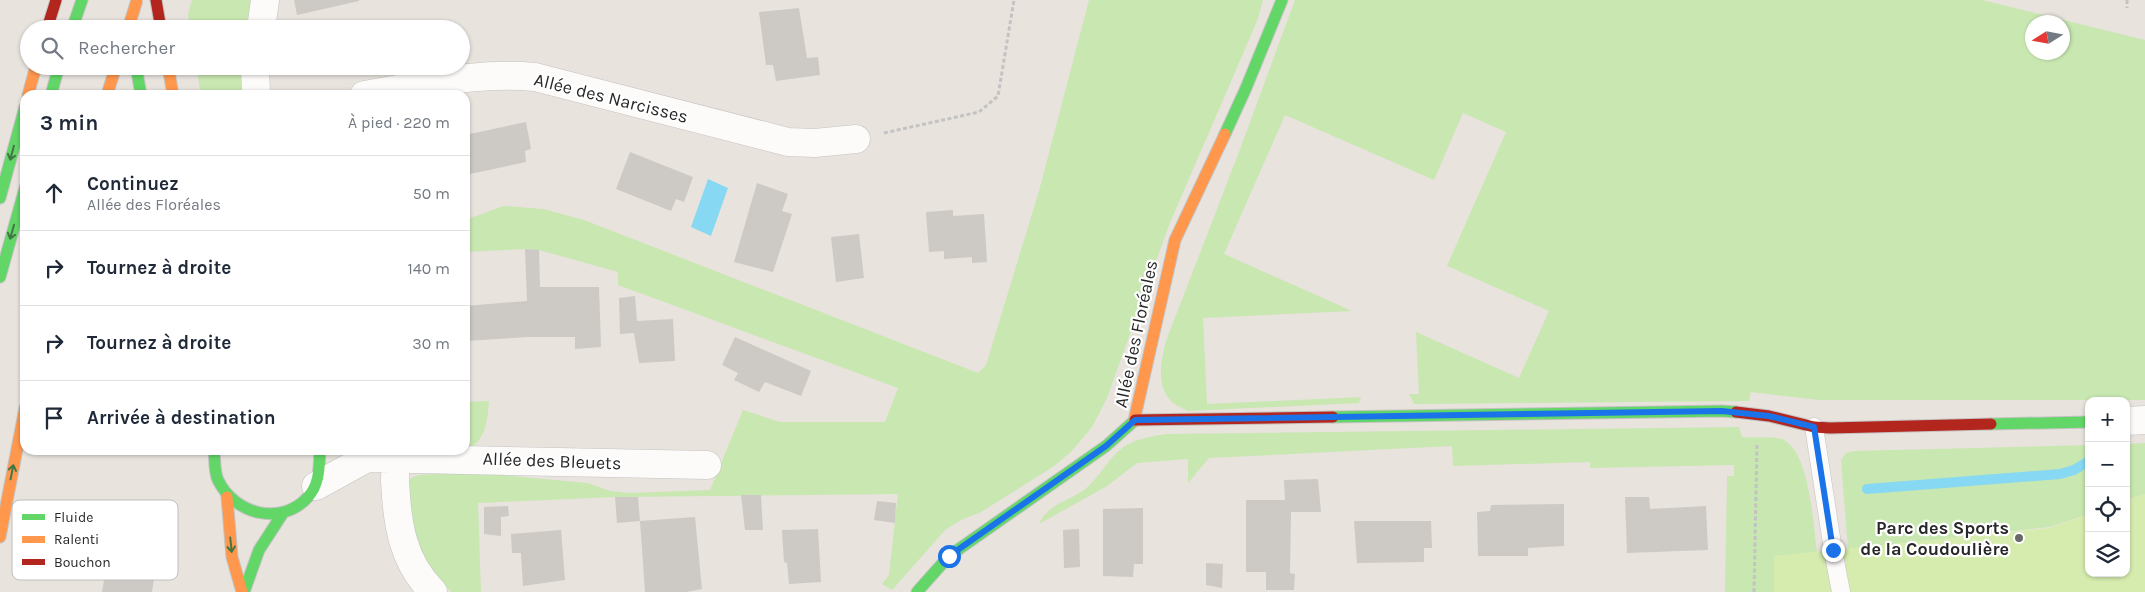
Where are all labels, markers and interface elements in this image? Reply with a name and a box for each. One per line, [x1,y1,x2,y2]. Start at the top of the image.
north arrow [2025,15,2070,60]
search box [20,20,470,75]
icon: search [38,34,66,62]
text: Rechercher [78,37,175,59]
street label: Allée des Narcisses [532,68,690,128]
text: 3 min [40,111,98,135]
text: À pied · 220 m [348,113,450,132]
one-way arrow [7,144,17,160]
text: Continuez [87,173,179,195]
icon: ahead [40,179,68,207]
text: 50 m [413,184,450,203]
text: Allée des Floréales [87,195,221,214]
one-way arrow [7,224,17,240]
icon: right [40,254,68,282]
text: Tournez à droite [87,257,231,279]
street label: Allée des Floréales [1110,258,1162,410]
text: 140 m [408,259,450,278]
icon: right [40,329,68,357]
text: Tournez à droite [87,332,231,354]
text: 30 m [412,334,450,353]
map controls [2085,397,2130,577]
button: + [2085,397,2130,442]
icon: arrive [40,404,68,432]
text: Arrivée à destination [87,407,276,429]
button: − [2085,442,2130,487]
street label: Allée des Bleuets [482,448,622,474]
one-way arrow [8,465,18,481]
button: locate [2085,487,2130,532]
legend [12,500,178,580]
text: Fluide [54,509,93,526]
place label: Parc des Sports de la Coudoulière [1860,517,2009,560]
text: Ralenti [54,531,99,548]
marker: Parc des Sports de la Coudoulière [2013,532,2025,544]
button: layers [2085,532,2130,577]
one-way arrow [226,537,236,553]
route end [1822,539,1845,562]
route start [938,545,961,568]
text: Bouchon [54,554,111,571]

